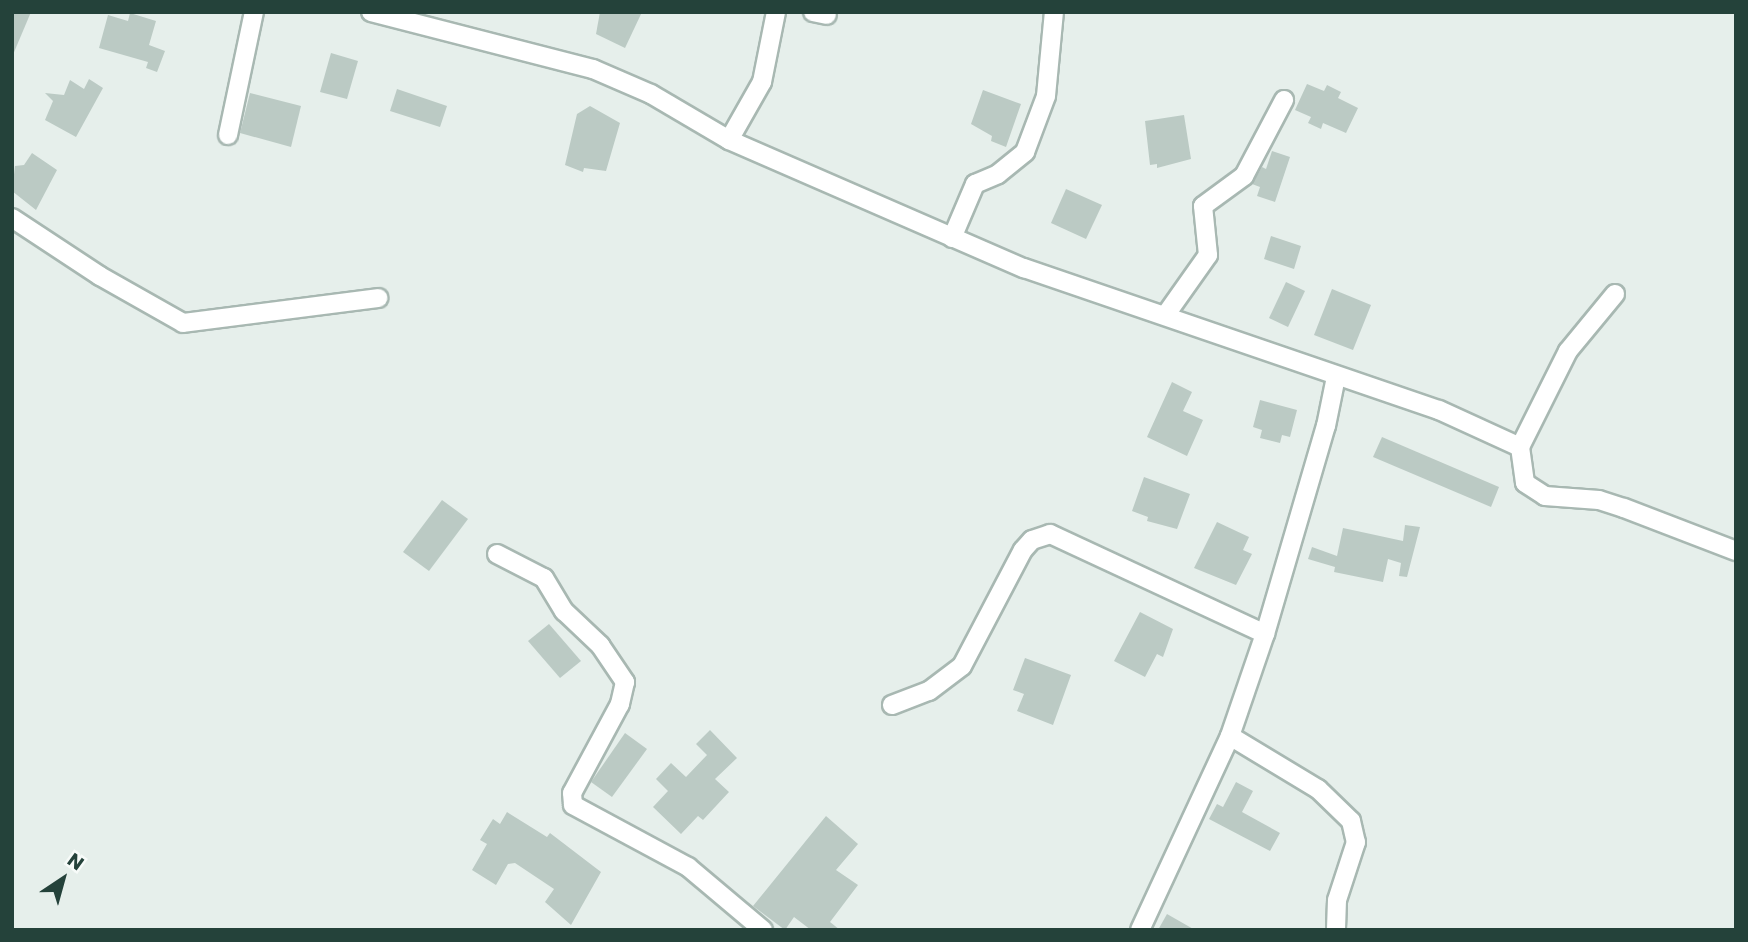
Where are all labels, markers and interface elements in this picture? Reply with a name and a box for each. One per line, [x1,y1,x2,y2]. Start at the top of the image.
north arrow [28,844,98,914]
text: N [62,846,89,877]

